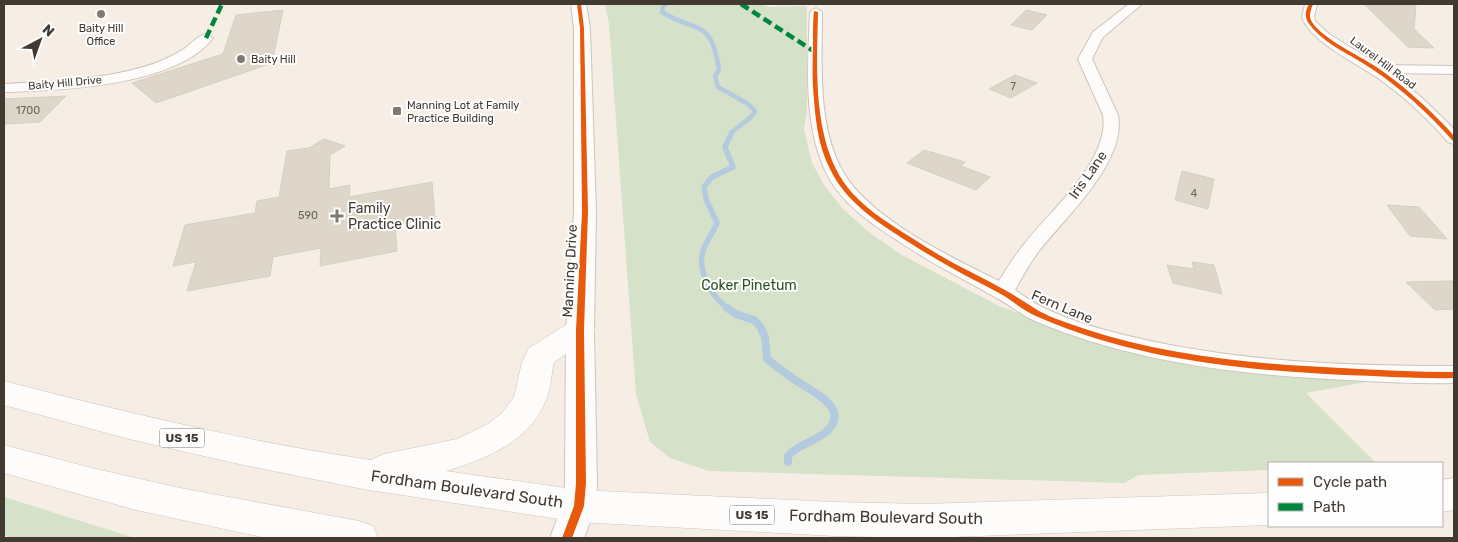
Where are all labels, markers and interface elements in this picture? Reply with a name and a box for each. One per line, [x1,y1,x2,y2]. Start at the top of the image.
marker: Baity Hill Office [95,8,107,20]
north arrow [15,15,65,65]
text: N [39,21,58,40]
place label: Baity Hill Office [79,22,123,48]
street label: Laurel Hill Road [1347,34,1419,92]
marker: Baity Hill [235,53,247,65]
place label: Baity Hill [251,53,296,66]
street label: Baity Hill Drive [28,73,102,93]
house number: 7 [1010,80,1016,93]
place label: Manning Lot at Family Practice Building [407,99,519,125]
house number: 1700 [16,104,40,117]
marker: Manning Lot at Family Practice Building [391,105,403,117]
street label: Iris Lane [1065,147,1111,202]
house number: 4 [1191,187,1198,200]
place label: Family Practice Clinic [348,200,441,233]
house number: 590 [298,209,318,222]
marker: Family Practice Clinic [330,209,344,223]
street label: Manning Drive [559,224,581,318]
park label: Coker Pinetum [701,277,797,294]
street label: Fern Lane [1029,286,1095,328]
road number: US 15 [160,428,204,448]
legend [1268,462,1443,527]
street label: Fordham Boulevard South [370,466,564,512]
text: Cycle path [1313,473,1387,491]
text: Path [1313,498,1346,516]
road number: US 15 [730,506,774,524]
street label: Fordham Boulevard South [789,506,983,528]

